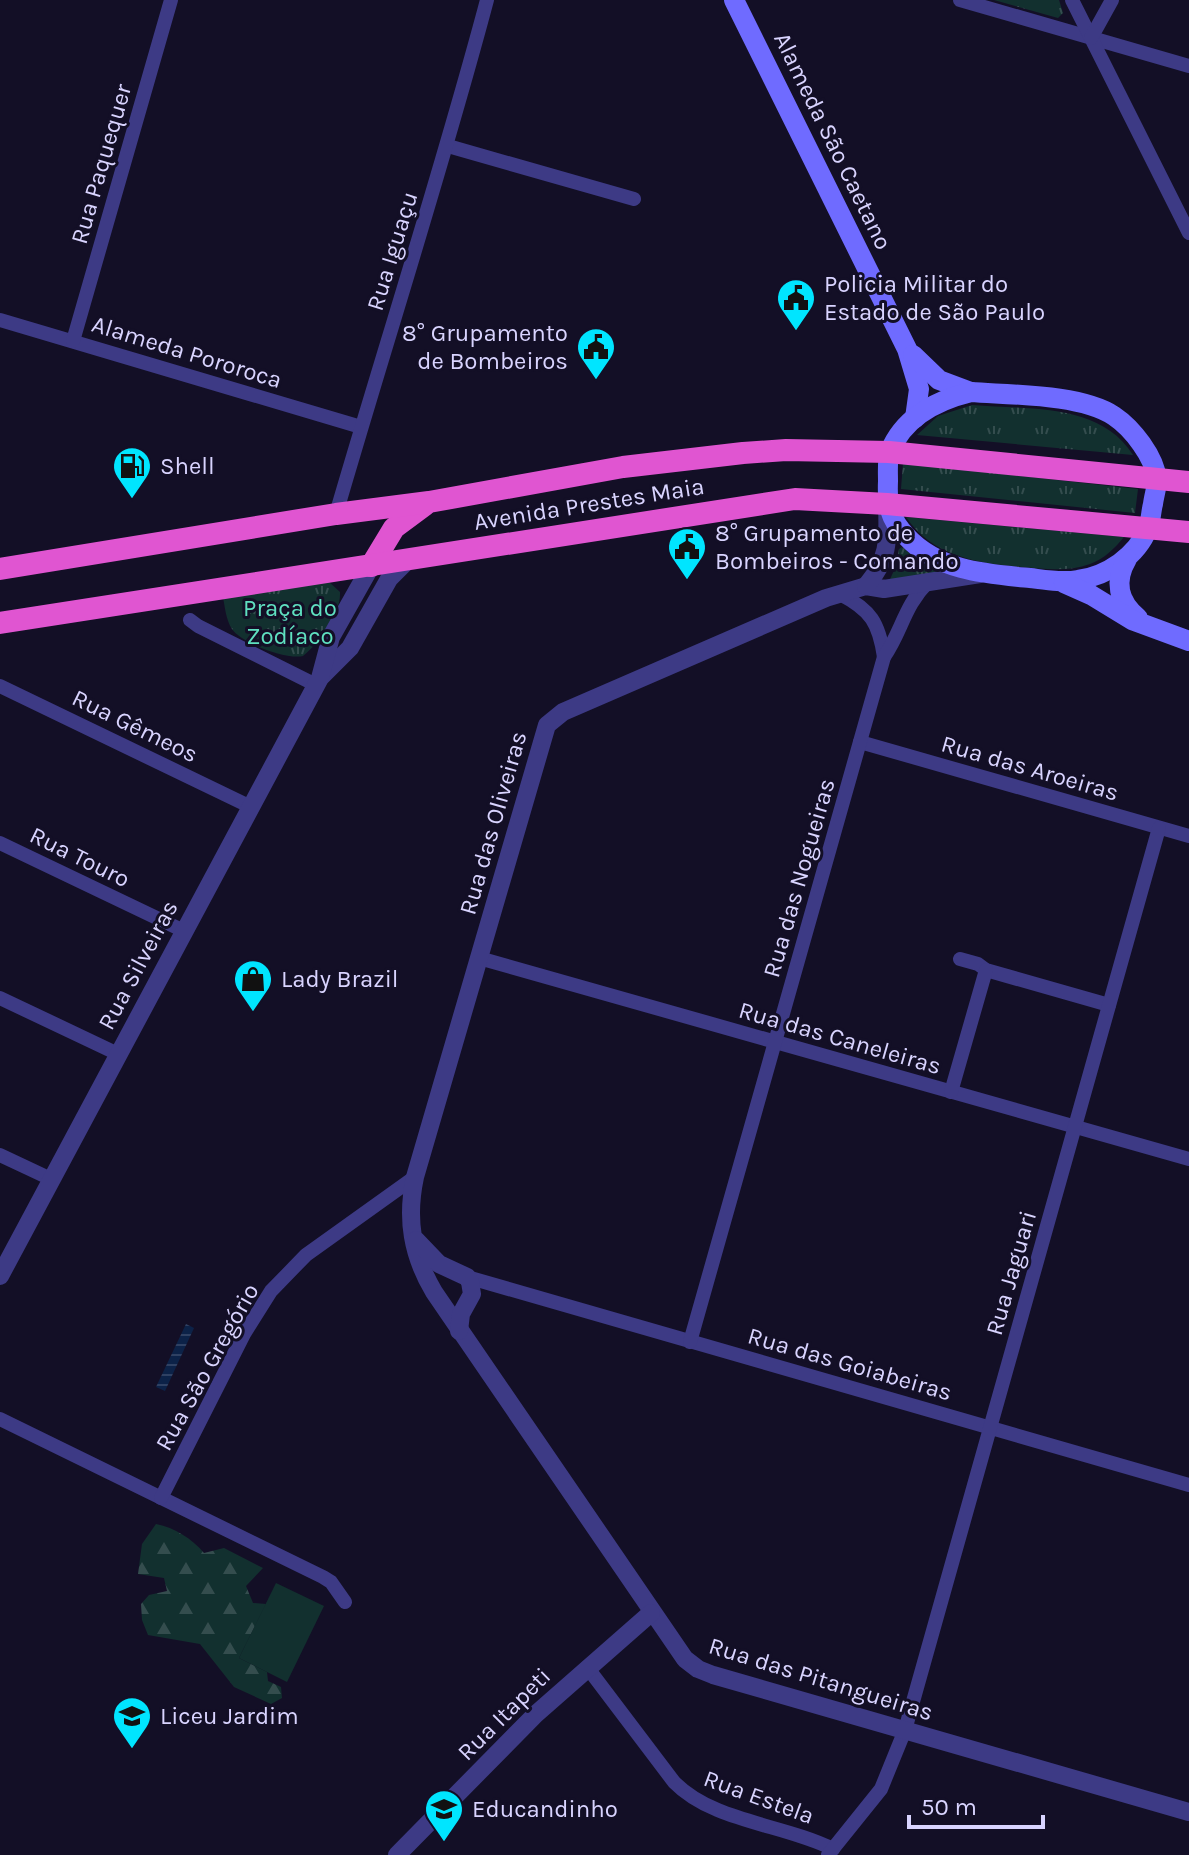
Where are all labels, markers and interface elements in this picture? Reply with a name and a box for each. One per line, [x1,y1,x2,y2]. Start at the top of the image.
street label: Alameda São Caetano [768,28,898,254]
street label: Rua Paquequer [65,80,137,247]
street label: Rua Iguaçu [361,188,423,314]
place label: Policia Militar do Estado de São Paulo [824,270,1045,326]
public building icon: Policia Militar do Estado de São Paulo [775,277,817,332]
street label: Alameda Pororoca [89,310,285,394]
place label: 8° Grupamento de Bombeiros [402,319,568,375]
public building icon: 8° Grupamento de Bombeiros [575,326,617,381]
fuel station icon: Shell [111,445,153,500]
place label: Shell [160,452,215,480]
street label: Avenida Prestes Maia [472,472,706,536]
place label: 8° Grupamento de Bombeiros - Comando [715,519,959,575]
public building icon: 8° Grupamento de Bombeiros - Comando [666,526,708,581]
park label: Praça do Zodíaco [243,594,337,650]
street label: Rua Gêmeos [68,684,202,768]
street label: Rua das Oliveiras [453,728,533,918]
street label: Rua das Aroeiras [938,729,1122,807]
street label: Rua das Nogueiras [757,775,841,981]
street label: Rua Touro [25,821,135,893]
street label: Rua Silveiras [92,895,184,1035]
shop icon: Lady Brazil [232,958,274,1013]
place label: Lady Brazil [281,965,399,993]
street label: Rua das Caneleiras [736,996,944,1080]
street label: Rua Jaguari [980,1208,1042,1338]
street label: Rua São Gregório [149,1279,265,1455]
street label: Rua das Goiabeiras [745,1321,955,1407]
street label: Rua das Pitangueiras [705,1632,937,1726]
street label: Rua Itapeti [452,1662,556,1766]
school or university icon: Liceu Jardim [111,1695,153,1750]
place label: Liceu Jardim [160,1702,299,1730]
street label: Rua Estela [700,1764,818,1830]
scale bar [909,1779,1043,1829]
school or university icon: Educandinho [423,1788,465,1843]
text: 50 m [921,1793,977,1821]
place label: Educandinho [472,1795,618,1823]

